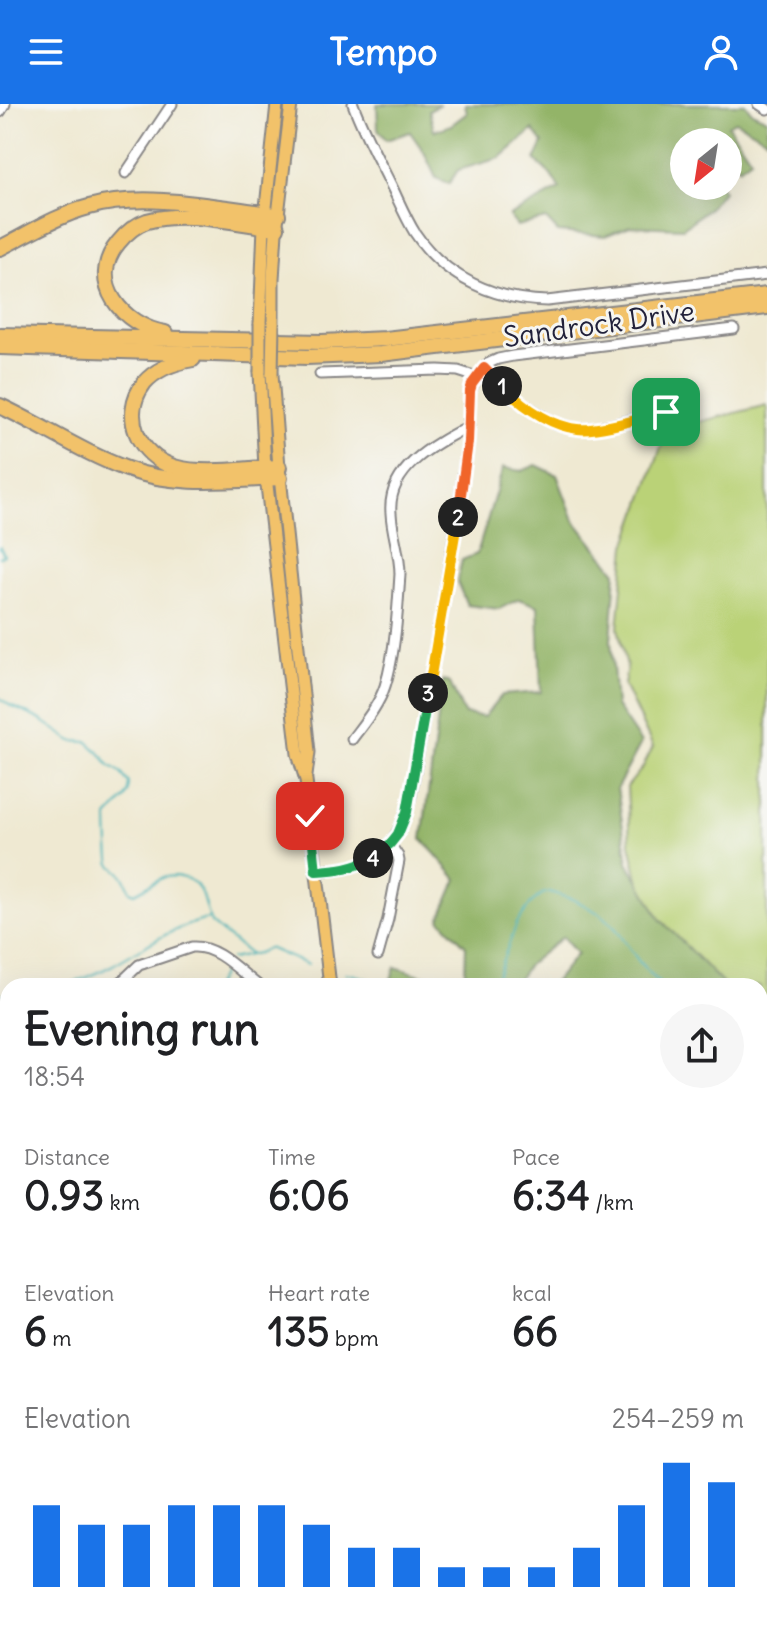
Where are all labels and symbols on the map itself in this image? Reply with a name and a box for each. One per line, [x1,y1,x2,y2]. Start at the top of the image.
north arrow [670,128,742,200]
street label: Sandrock Drive [501,293,697,355]
pin: 1 [482,366,522,406]
pin [632,378,700,446]
pin: 2 [438,497,478,537]
pin: 3 [408,673,448,713]
pin [276,782,344,850]
pin: 4 [353,838,393,878]

